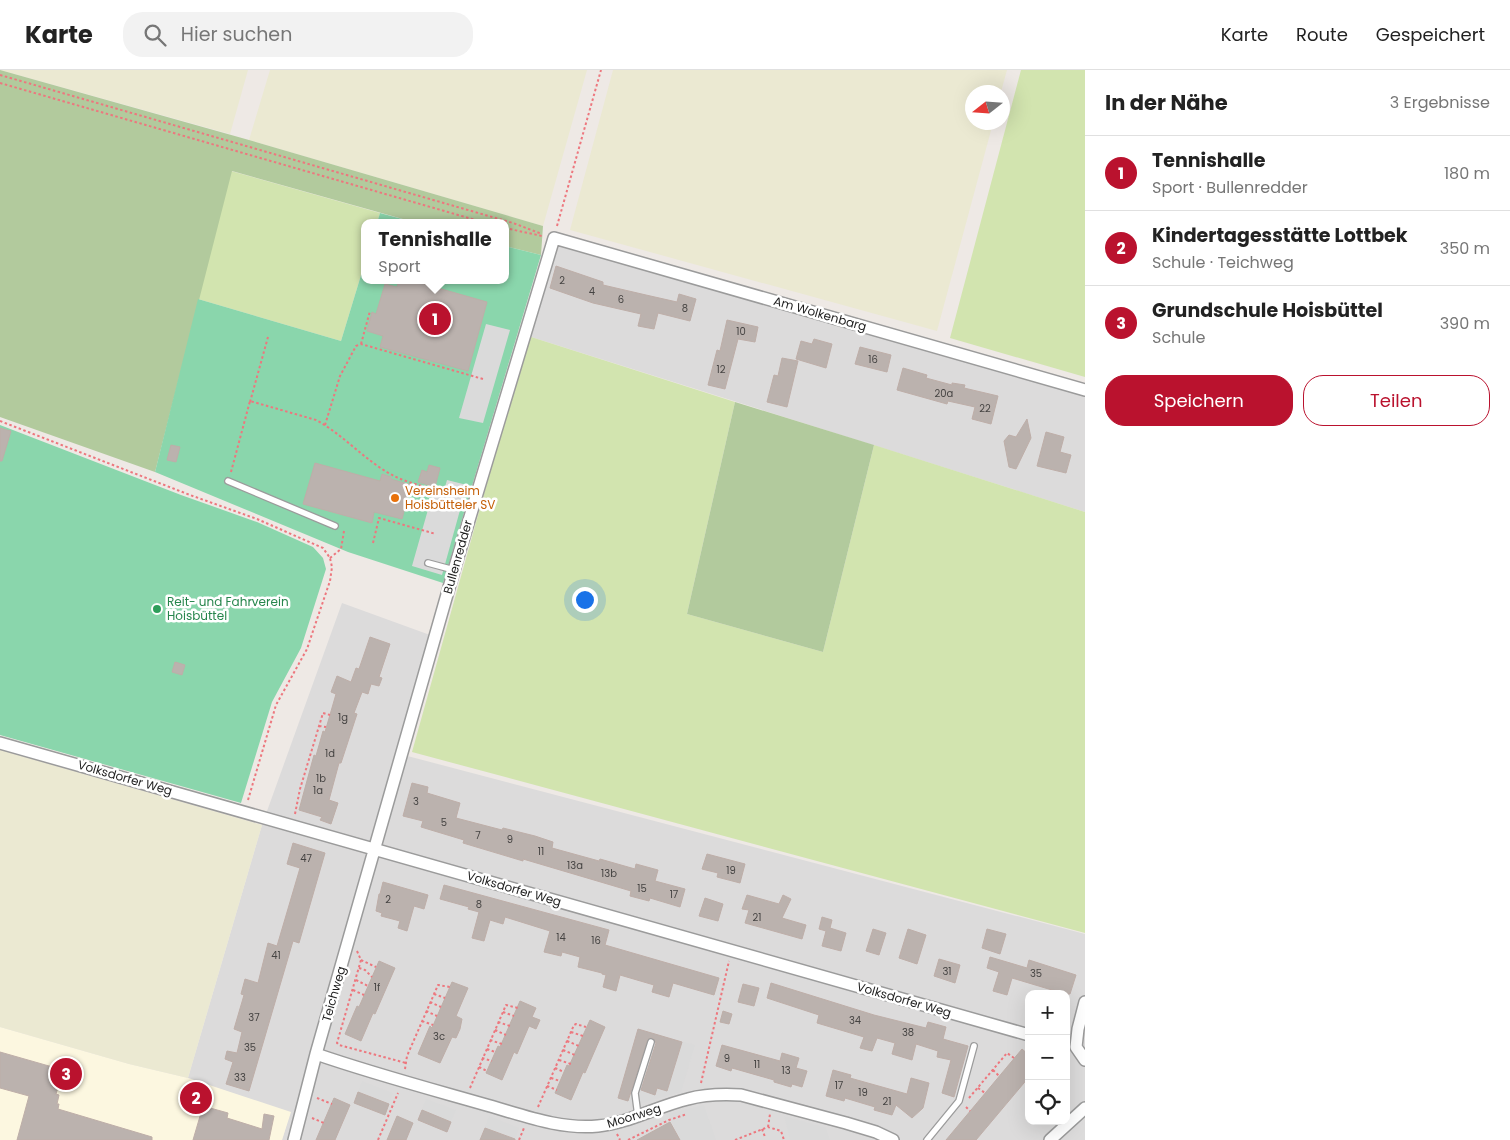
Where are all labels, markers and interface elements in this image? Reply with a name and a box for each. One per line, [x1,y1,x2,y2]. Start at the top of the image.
search box [123,12,473,57]
text: Karte [25,18,93,51]
icon: search [141,21,169,49]
text: Hier suchen [181,21,292,48]
text: Karte [1221,22,1268,47]
text: Route [1296,22,1348,47]
text: Gespeichert [1376,22,1485,47]
north arrow [965,85,1010,130]
text: In der Nähe [1105,88,1228,117]
text: 3 Ergebnisse [1390,91,1490,114]
text: Tennishalle [1152,147,1265,174]
text: 1 [1118,162,1124,185]
text: 180 m [1444,162,1490,185]
text: Sport · Bullenredder [1152,176,1308,199]
popup [361,219,509,284]
text: Kindertagesstätte Lottbek [1152,222,1408,249]
text: Tennishalle [378,226,492,253]
text: 2 [1116,237,1126,260]
text: 350 m [1440,237,1490,260]
text: Schule · Teichweg [1152,251,1294,274]
text: Sport [378,255,421,278]
house number: 2 [559,273,565,288]
house number: 4 [589,284,595,299]
house number: 6 [618,292,624,307]
street label: Am Wolkenbarg [772,292,869,335]
text: Grundschule Hoisbüttel [1152,297,1383,324]
pin: 1 [419,300,451,338]
house number: 8 [682,301,688,316]
text: 3 [1116,312,1126,335]
text: 390 m [1440,312,1490,335]
house number: 10 [736,324,746,339]
text: Schule [1152,326,1205,349]
house number: 16 [868,352,878,367]
house number: 12 [717,362,726,377]
button: Speichern [1105,375,1293,426]
button: Teilen [1303,375,1490,426]
house number: 20a [935,386,953,401]
house number: 22 [979,401,991,416]
place label: Vereinsheim Hoisbütteler SV [405,482,495,513]
marker: Vereinsheim Hoisbütteler SV [389,492,401,504]
street label: Bullenredder [439,517,476,596]
your location [572,587,598,613]
place label: Reit- und Fahrverein Hoisbüttel [167,593,289,624]
marker: Reit- und Fahrverein Hoisbüttel [151,603,163,615]
house number: 1g [338,710,348,725]
house number: 1d [325,746,335,761]
street label: Volksdorfer Weg [76,756,174,799]
house number: 1b [316,771,326,786]
house number: 1a [313,783,323,798]
house number: 3 [413,794,419,809]
house number: 5 [441,815,447,830]
house number: 7 [475,828,481,843]
house number: 9 [507,832,513,847]
house number: 11 [538,844,544,859]
house number: 47 [300,851,312,866]
house number: 13a [567,858,583,873]
house number: 19 [726,863,736,878]
house number: 13b [601,866,617,881]
street label: Volksdorfer Weg [465,867,563,910]
house number: 15 [637,881,647,896]
house number: 17 [670,887,679,902]
house number: 2 [385,892,391,907]
house number: 8 [476,897,482,912]
house number: 21 [753,910,761,925]
house number: 14 [556,930,566,945]
house number: 16 [591,933,601,948]
house number: 41 [271,948,281,963]
street label: Teichweg [317,964,350,1024]
house number: 31 [942,964,952,979]
house number: 35 [1030,966,1042,981]
street label: Volksdorfer Weg [855,978,953,1021]
house number: 1f [374,980,380,995]
map controls [1025,990,1070,1125]
button: + [1025,990,1070,1035]
house number: 37 [248,1010,260,1025]
house number: 34 [849,1013,861,1028]
house number: 38 [902,1025,914,1040]
house number: 3c [433,1029,445,1044]
button: − [1025,1035,1070,1080]
house number: 35 [244,1040,256,1055]
house number: 9 [724,1051,730,1066]
pin: 3 [50,1055,82,1093]
house number: 11 [754,1057,760,1072]
house number: 13 [781,1063,791,1078]
house number: 33 [234,1070,246,1085]
house number: 17 [835,1078,844,1093]
pin: 2 [180,1079,212,1117]
button: locate [1025,1080,1070,1125]
house number: 19 [858,1085,868,1100]
house number: 21 [883,1094,891,1109]
street label: Moorweg [605,1099,663,1132]

